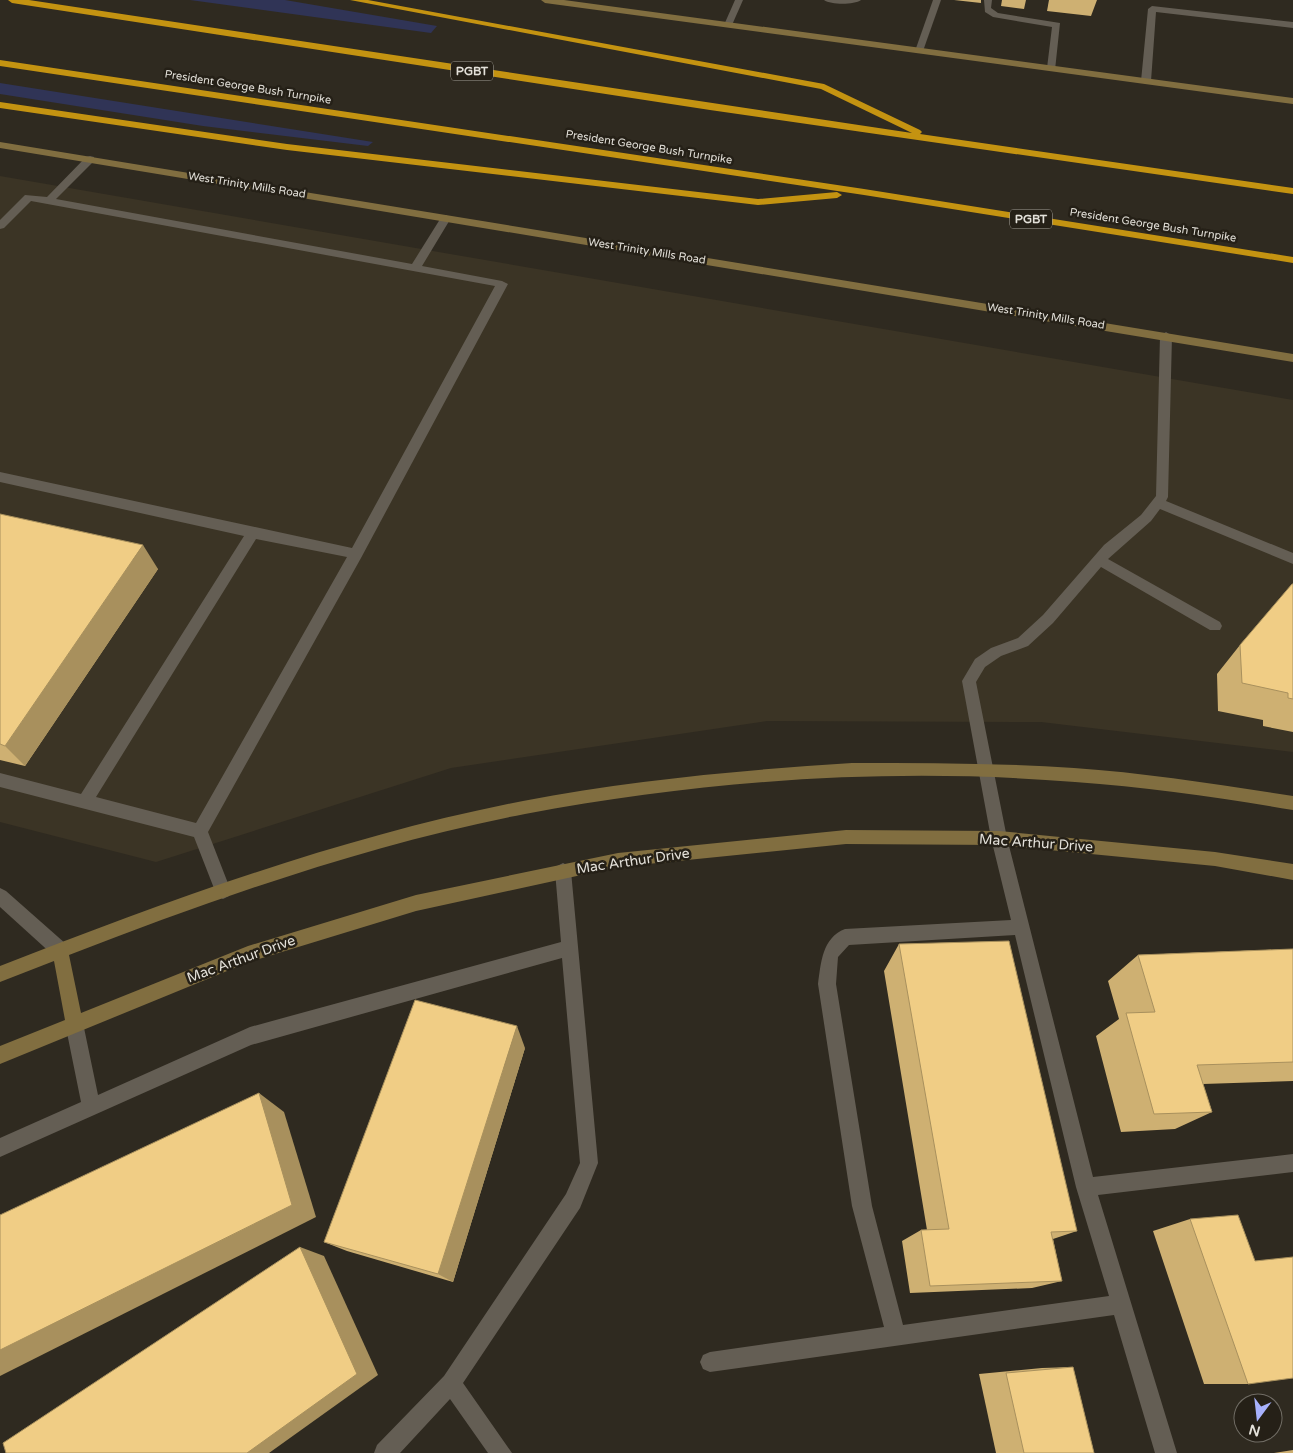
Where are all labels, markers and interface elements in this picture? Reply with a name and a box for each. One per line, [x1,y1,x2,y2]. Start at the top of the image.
road number: PGBT [451,61,493,80]
street label: President George Bush Turnpike [164,67,332,107]
street label: President George Bush Turnpike [565,127,733,167]
street label: West Trinity Mills Road [187,169,307,201]
street label: President George Bush Turnpike [1069,205,1237,245]
road number: PGBT [1010,210,1052,228]
street label: West Trinity Mills Road [587,235,707,267]
street label: West Trinity Mills Road [986,300,1106,332]
street label: Mac Arthur Drive [979,831,1094,855]
street label: Mac Arthur Drive [575,845,691,877]
street label: Mac Arthur Drive [185,931,298,986]
north arrow [1233,1393,1283,1443]
text: N [1247,1420,1262,1440]

